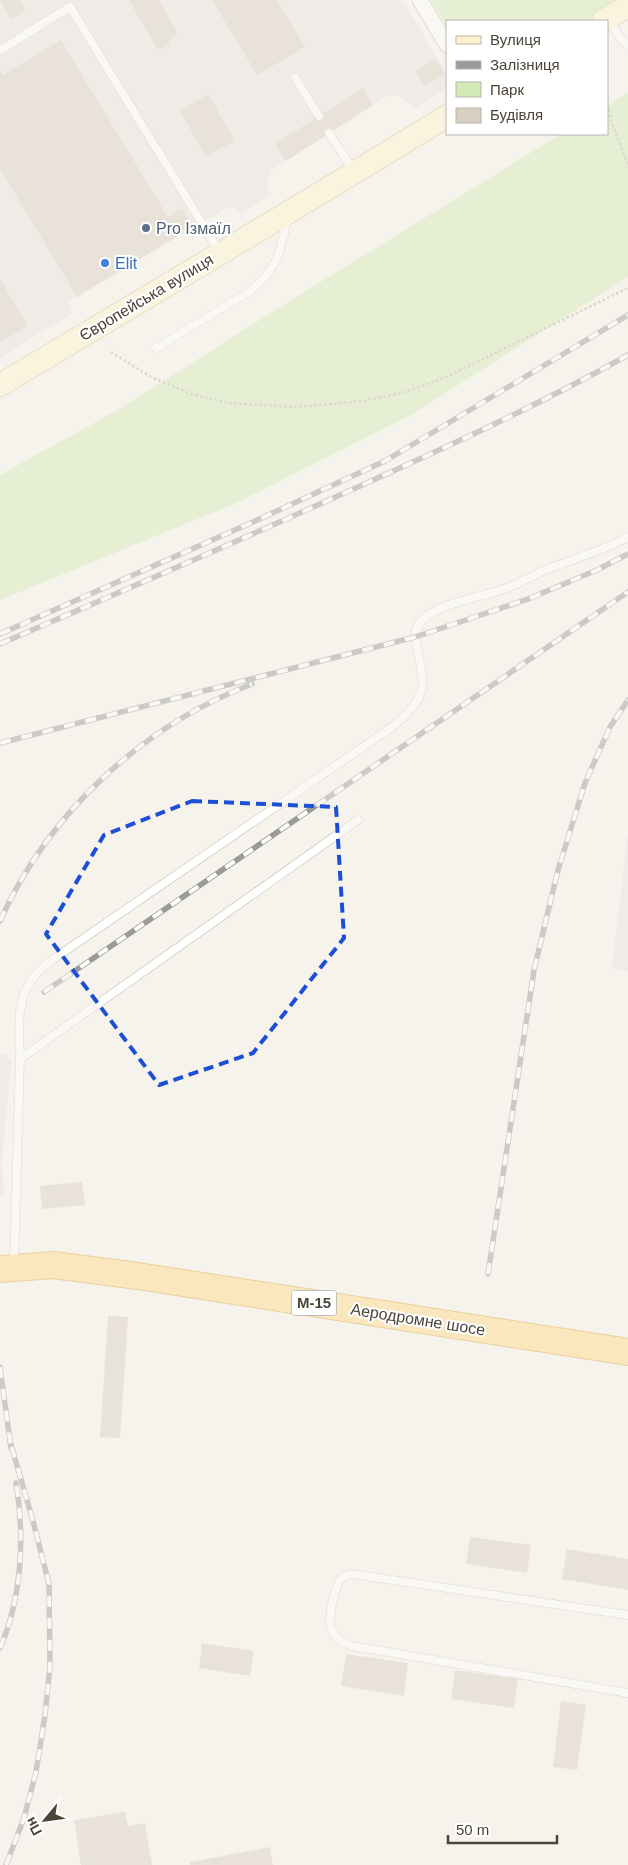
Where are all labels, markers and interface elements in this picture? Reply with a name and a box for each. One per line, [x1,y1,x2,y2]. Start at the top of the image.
legend [446,20,608,135]
text: Вулиця [490,31,541,48]
text: Залізниця [490,56,560,73]
text: Парк [490,81,524,98]
text: Будівля [490,106,543,123]
place label: Pro Ізмаїл [156,220,231,237]
marker: Pro Ізмаїл [140,222,152,234]
street label: Європейська вулиця [76,251,216,344]
place label: Elit [115,255,138,272]
marker: Elit [99,257,111,269]
road number: М-15 [292,1290,336,1316]
street label: Аеродромне шосе [349,1300,486,1339]
north arrow [20,1795,70,1845]
scale bar [448,1812,557,1844]
text: Пн [22,1814,45,1838]
text: 50 m [456,1821,489,1838]

